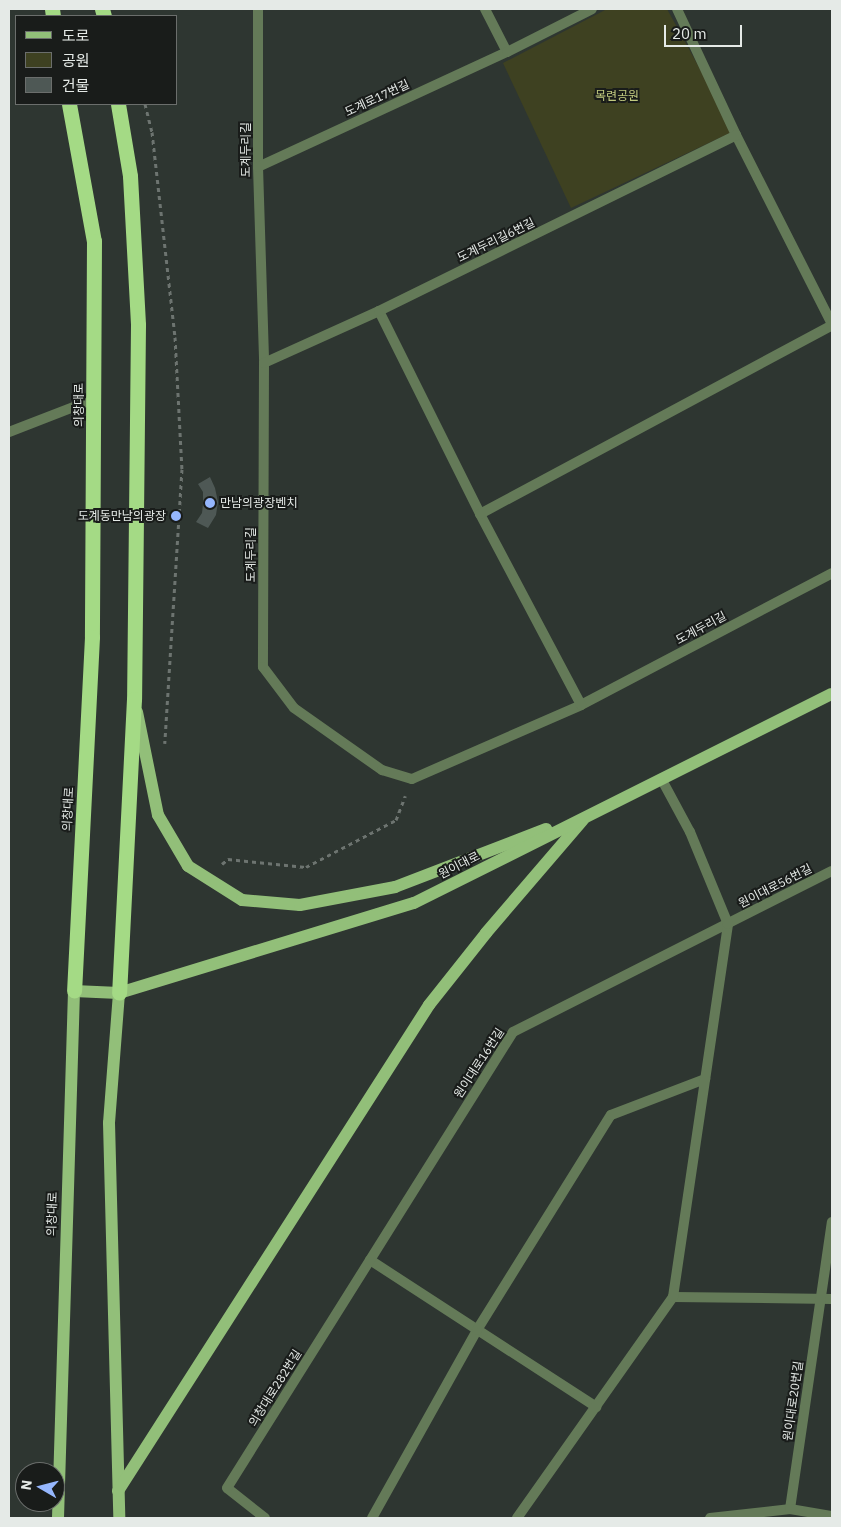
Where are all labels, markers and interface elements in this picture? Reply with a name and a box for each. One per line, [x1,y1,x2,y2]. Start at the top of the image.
legend [15,15,178,105]
scale bar [666,15,744,47]
text: 20 m [672,24,707,43]
text: 도로 [62,26,90,45]
text: 공원 [62,51,90,70]
text: 건물 [62,76,90,95]
street label: 도계로17번길 [342,77,412,119]
park label: 목련공원 [595,89,639,103]
street label: 도계두리길 [239,122,253,178]
street label: 도계두리길6번길 [455,215,537,265]
street label: 의창대로 [72,383,86,427]
place label: 만남의광장벤치 [220,496,297,510]
marker: 만남의광장벤치 [204,497,216,509]
place label: 도계동만남의광장 [78,509,166,523]
marker: 도계동만남의광장 [170,510,182,522]
street label: 도계두리길 [244,527,258,583]
street label: 도계두리길 [673,609,729,647]
street label: 의창대로 [60,787,76,831]
street label: 원이대로 [436,849,482,881]
street label: 원이대로56번길 [736,861,814,911]
street label: 원이대로16번길 [451,1025,507,1101]
street label: 의창대로 [44,1192,60,1236]
street label: 의창대로282번길 [246,1347,304,1429]
street label: 원이대로20번길 [780,1360,806,1442]
north arrow [15,1462,65,1512]
text: N [17,1479,36,1491]

